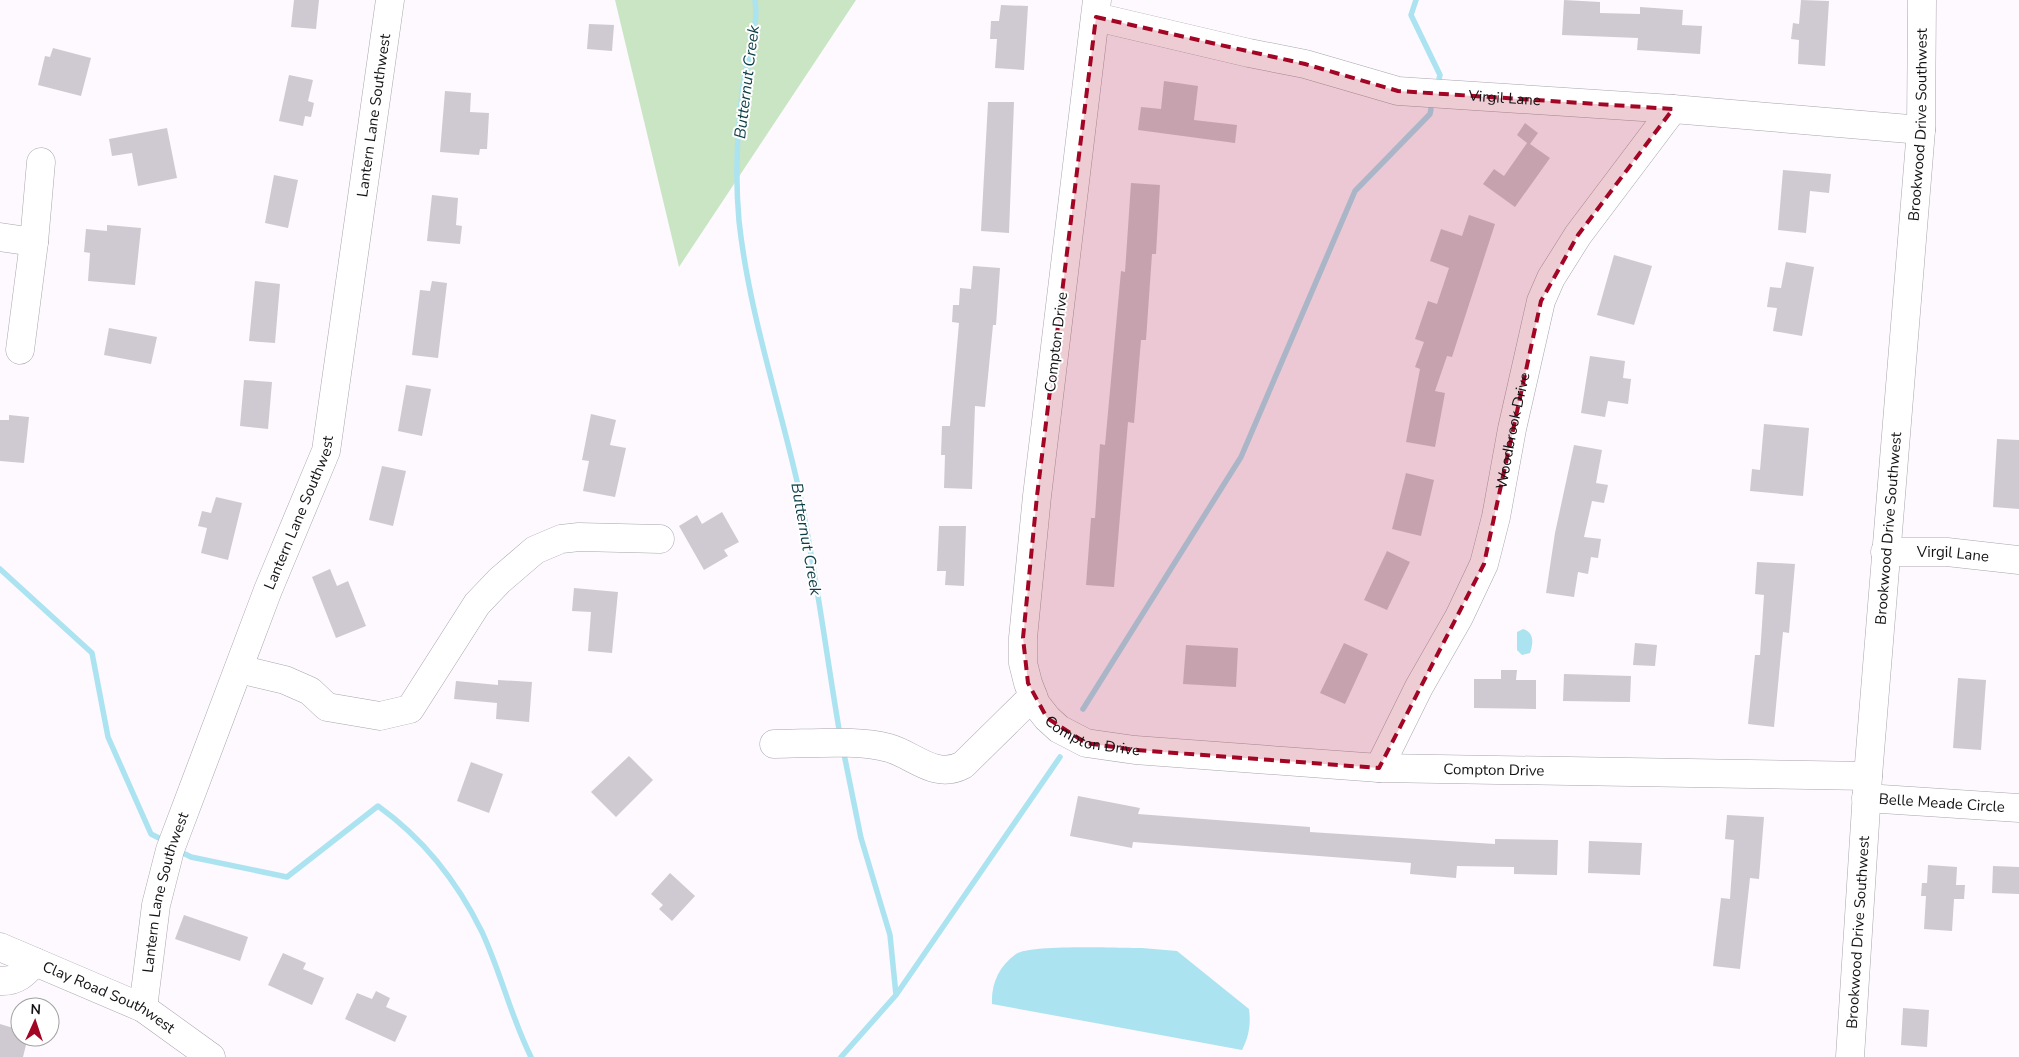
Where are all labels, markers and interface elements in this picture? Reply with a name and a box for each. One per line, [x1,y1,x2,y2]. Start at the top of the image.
water label: Butternut Creek [729,23,765,140]
street label: Brookwood Drive Southwest [1904,27,1932,222]
street label: Lantern Lane Southwest [352,32,395,198]
street label: Virgil Lane [1467,86,1541,110]
street label: Compton Drive [1040,291,1072,393]
street label: Woodbrook Drive [1491,370,1535,491]
street label: Brookwood Drive Southwest [1870,431,1906,626]
street label: Lantern Lane Southwest [259,434,338,593]
water label: Butternut Creek [785,481,827,598]
street label: Virgil Lane [1916,542,1990,567]
street label: Compton Drive [1040,711,1141,760]
street label: Compton Drive [1443,759,1545,781]
street label: Belle Meade Circle [1878,789,2006,817]
street label: Lantern Lane Southwest [138,809,194,974]
street label: Brookwood Drive Southwest [1842,834,1874,1029]
street label: Clay Road Southwest [40,956,180,1038]
north arrow [10,997,60,1047]
text: N [30,1000,41,1019]

